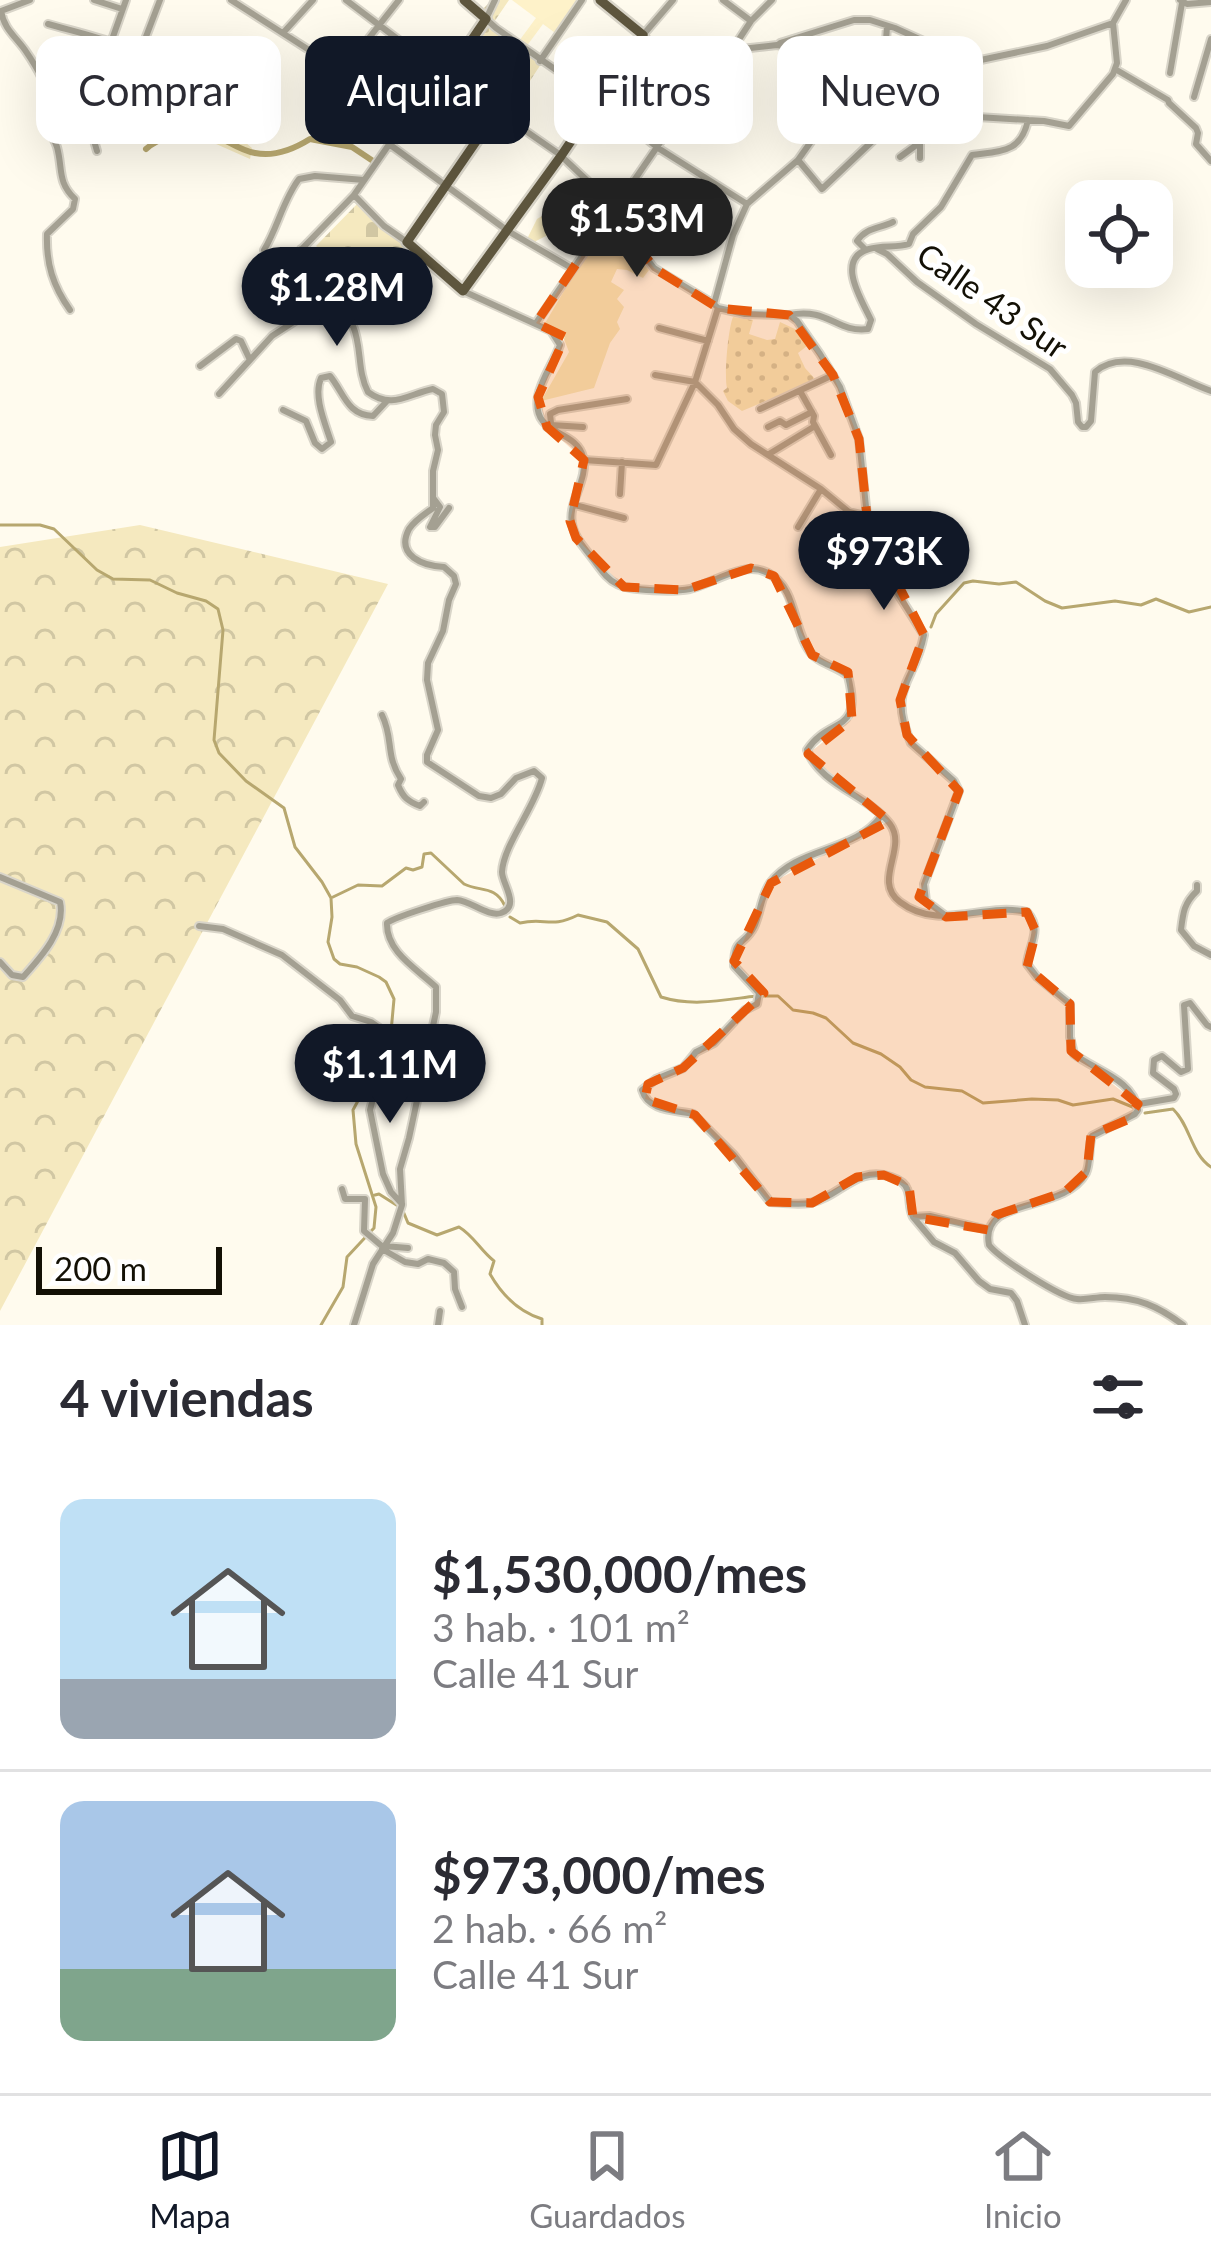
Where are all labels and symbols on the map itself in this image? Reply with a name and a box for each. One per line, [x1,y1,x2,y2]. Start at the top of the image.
pin: $1.53M [539,178,735,280]
street label: Calle 43 Sur [910,234,1076,366]
pin: $1.28M [239,247,435,349]
pin: $973K [800,511,968,613]
pin: $1.11M [292,1024,488,1126]
scale bar [36,1241,222,1294]

